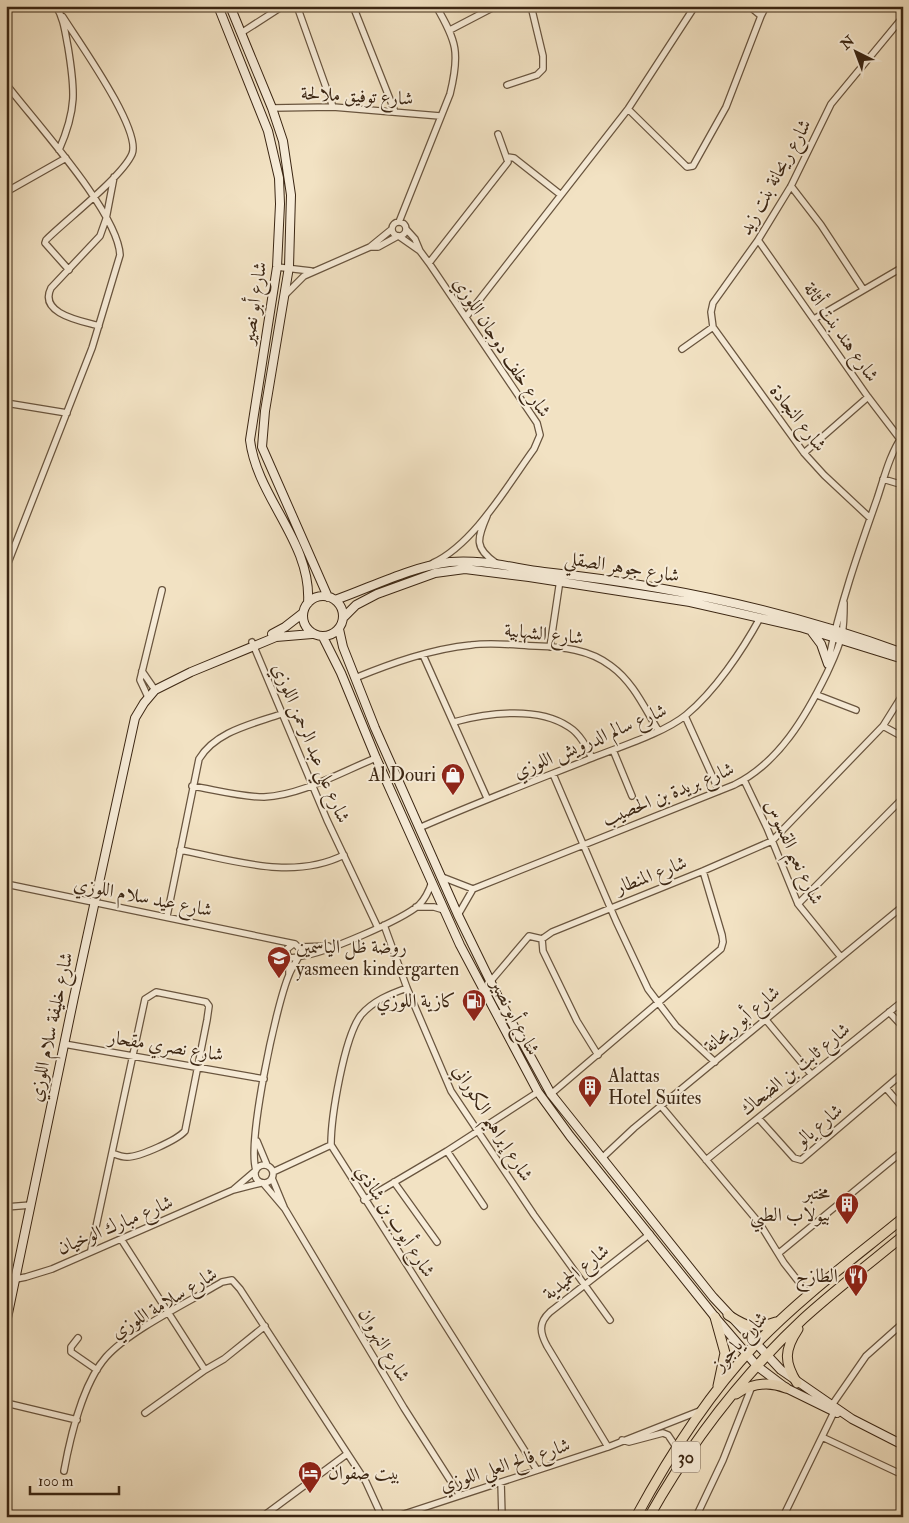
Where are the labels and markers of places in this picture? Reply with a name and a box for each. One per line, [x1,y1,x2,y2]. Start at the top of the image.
shop icon: Al Douri [440,762,466,796]
place label: Al Douri [367,763,436,787]
place label: روضة ظل الياسمين yasmeen kindergarten [296,935,460,981]
school or university icon: روضة ظل الياسمين yasmeen kindergarten [266,945,292,979]
fuel station icon: كازية اللوزي [461,988,487,1022]
place label: كازية اللوزي [376,989,456,1016]
place label: Alattas Hotel Suites [607,1064,701,1110]
building icon: Alattas Hotel Suites [577,1074,603,1108]
place label: مختبر بيولاب الطبي [750,1181,831,1233]
building icon: مختبر بيولاب الطبي [834,1191,860,1225]
restaurant icon: الطازج [843,1263,869,1297]
place label: الطازج [796,1264,838,1293]
hotel icon: بيت صفوان [297,1460,323,1494]
place label: بيت صفوان [328,1461,400,1485]

